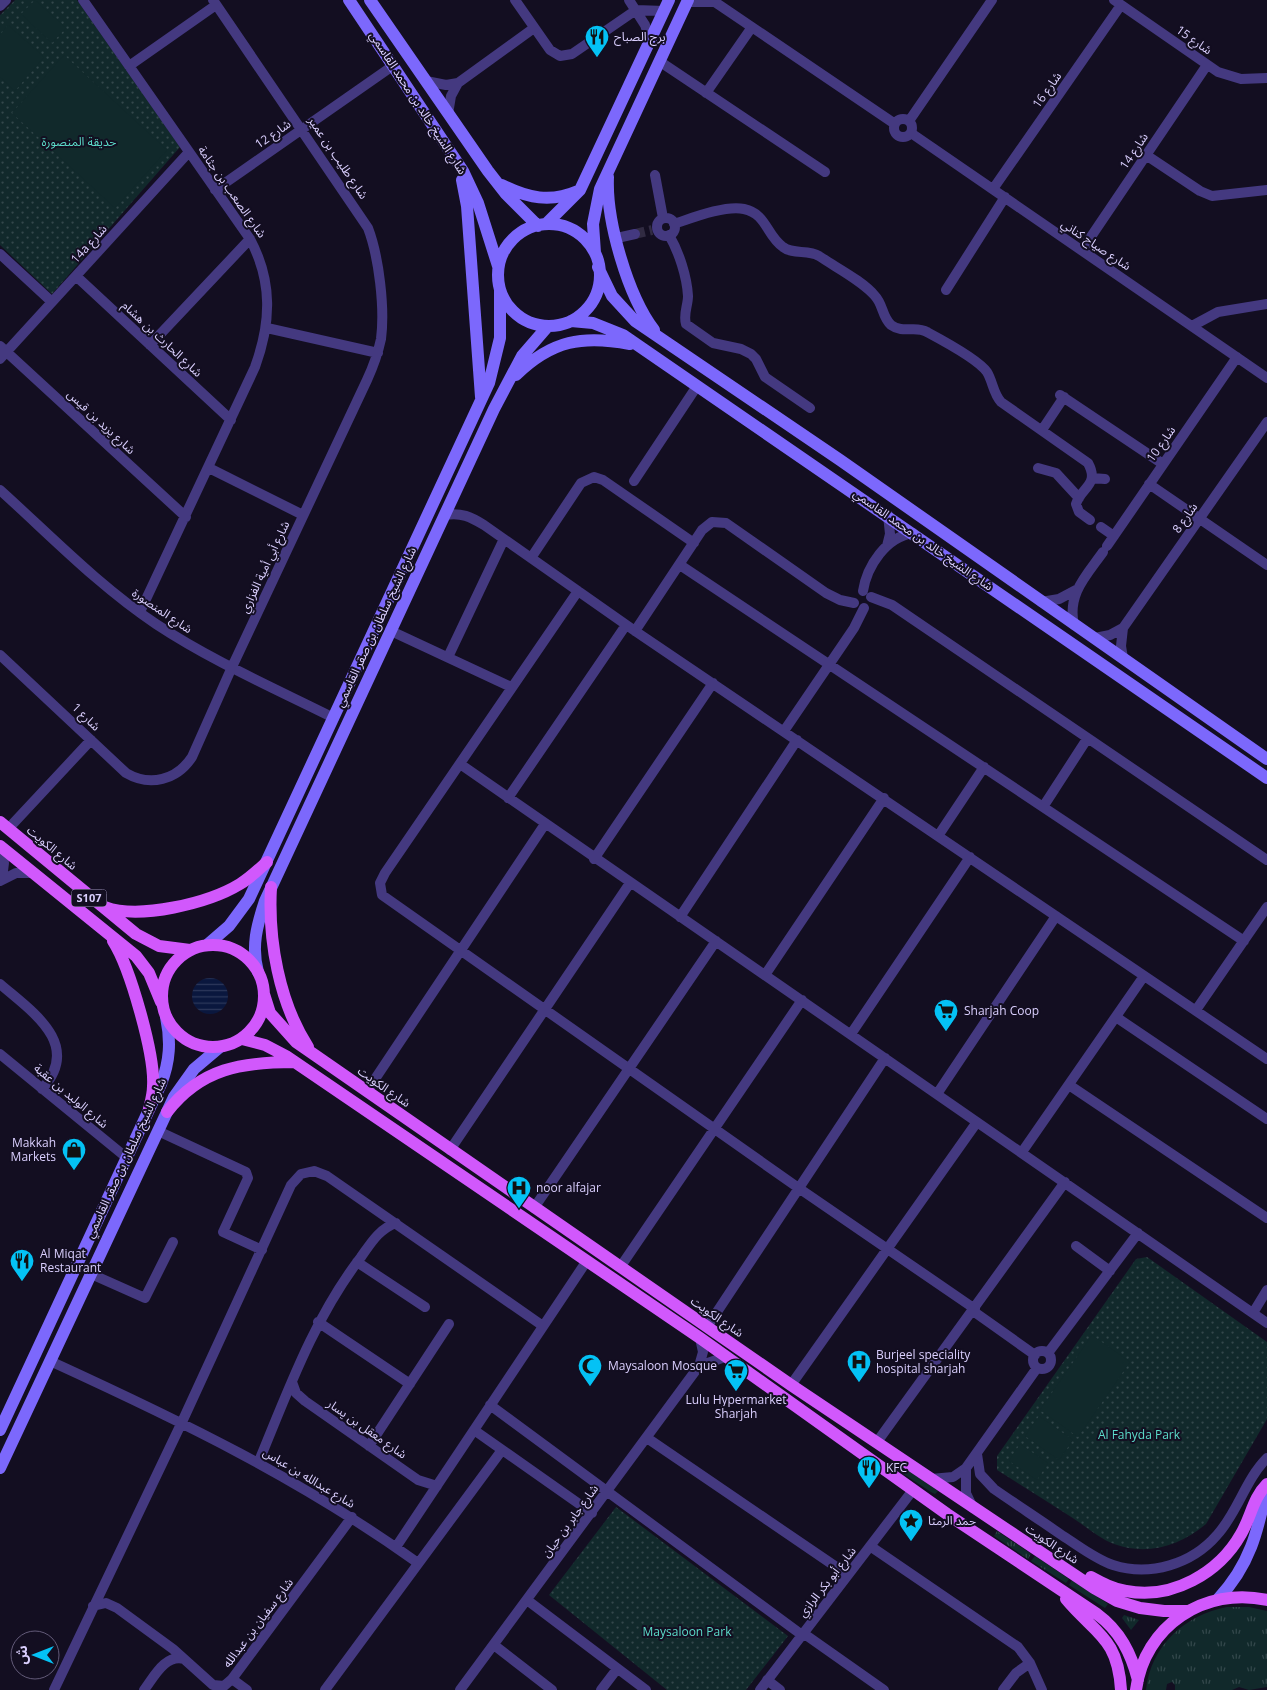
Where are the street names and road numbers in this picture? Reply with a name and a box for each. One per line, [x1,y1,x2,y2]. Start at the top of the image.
street label: شارع 15 [1172,21,1216,59]
street label: شارع الشيخ خالد بن محمد القاسمي [364,28,471,178]
street label: شارع 16 [1028,68,1066,112]
street label: شارع طليب بن عمير [303,112,372,203]
street label: شارع 12 [251,115,295,153]
street label: شارع 14 [1115,129,1153,173]
street label: شارع الصعب بن جثامة [193,142,271,242]
street label: شارع صياح كناني [1057,215,1134,276]
street label: 14a شارع [67,221,111,267]
street label: شارع الحارث بن هشام [118,297,206,381]
street label: شارع يزيد بن قيس [63,385,139,459]
street label: شارع 10 [1142,422,1180,466]
street label: شارع الشيخ خالد بن محمد القاسمي [849,485,997,596]
street label: شارع 8 [1168,499,1202,537]
street label: شارع أبي أمية الفزاري [236,518,295,616]
street label: شارع الشيخ سلطان بن صقر القاسمي [331,544,422,710]
street label: شارع المنصورة [128,584,196,638]
street label: شارع 1 [68,699,104,735]
street label: شارع الكويت [23,822,81,874]
road number: S107 [72,890,106,906]
street label: شارع الوليد بن عقبة [30,1059,112,1133]
street label: شارع الكويت [354,1062,414,1112]
street label: شارع الشيخ سلطان بن صقر القاسمي [81,1075,172,1241]
street label: شارع الكويت [687,1292,747,1342]
street label: شارع معقل بن يسار [323,1394,411,1463]
street label: شارع عبدالله بن عباس [259,1443,359,1513]
street label: شارع جابر بن حيان [537,1481,603,1561]
street label: شارع الكويت [1022,1519,1082,1569]
street label: شارع أبو بكر الرازي [794,1543,861,1622]
street label: شارع سفيان بن عبدالله [218,1574,298,1672]

